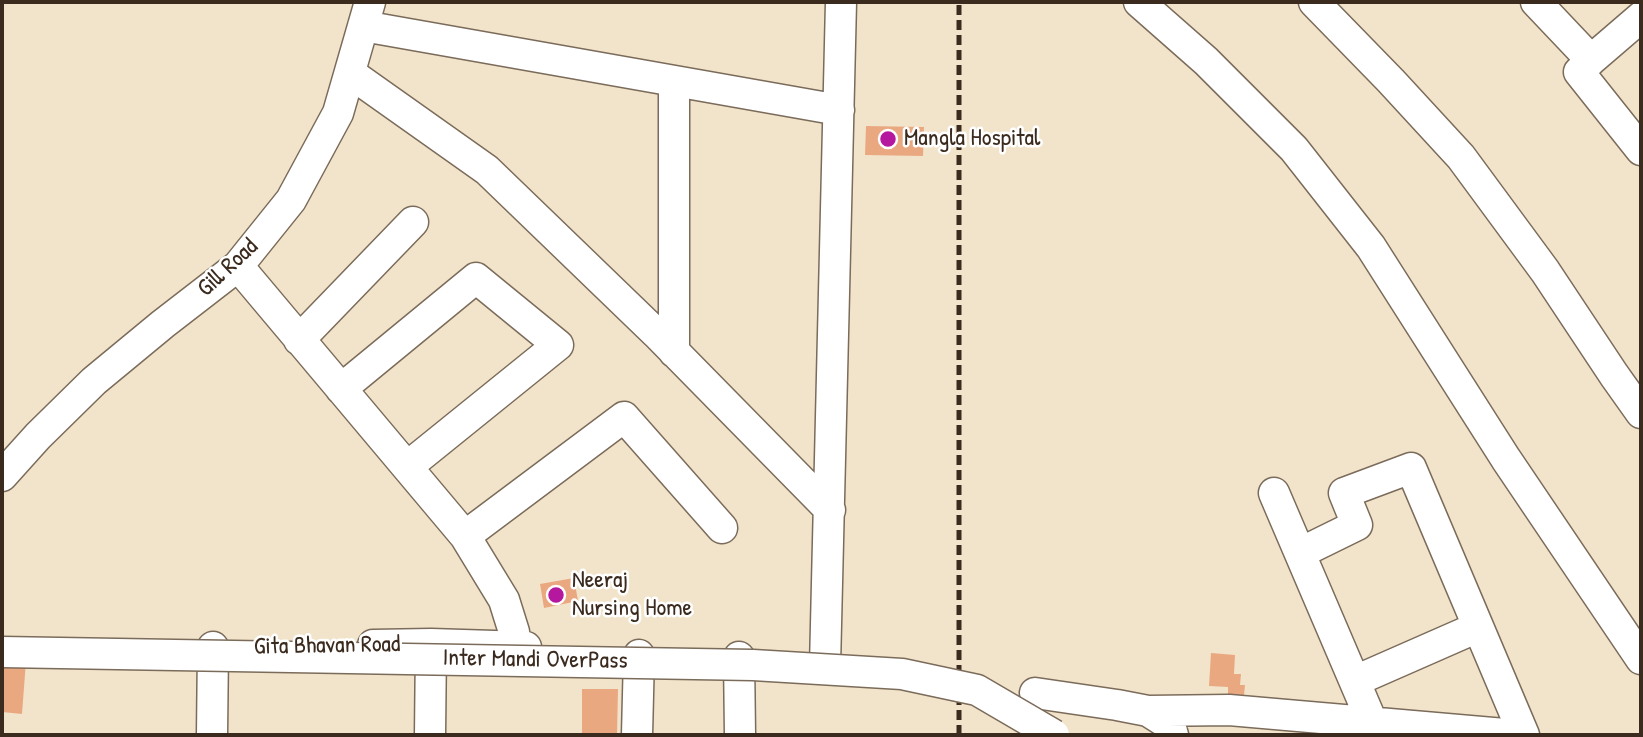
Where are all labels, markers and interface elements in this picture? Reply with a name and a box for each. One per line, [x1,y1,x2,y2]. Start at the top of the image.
place label: Mangla Hospital [904,125,1040,153]
marker: Mangla Hospital [878,129,898,149]
street label: Gill Road [192,233,264,303]
place label: Neeraj Nursing Home [572,567,692,623]
marker: Neeraj Nursing Home [546,585,566,605]
street label: Gita Bhavan Road [254,630,400,662]
street label: Inter Mandi OverPass [442,644,628,676]

